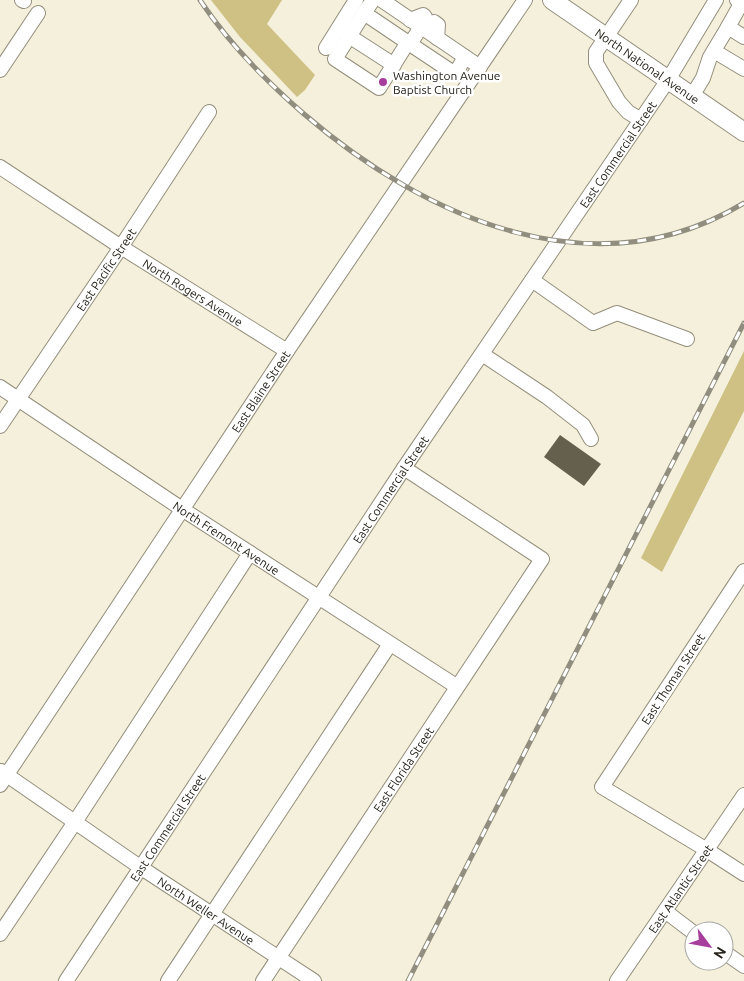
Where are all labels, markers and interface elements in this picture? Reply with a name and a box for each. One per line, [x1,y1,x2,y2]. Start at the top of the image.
street label: North National Avenue [593,25,702,106]
place label: Washington Avenue Baptist Church [393,69,501,96]
marker: Washington Avenue Baptist Church [377,76,389,88]
street label: East Commercial Street [577,98,659,210]
street label: East Pacific Street [73,225,138,313]
street label: North Rogers Avenue [141,256,245,328]
street label: East Blaine Street [229,348,292,435]
street label: East Commercial Street [350,433,431,545]
street label: North Fremont Avenue [171,499,282,577]
street label: East Thoman Street [639,631,707,727]
street label: East Florida Street [370,724,436,814]
street label: East Commercial Street [127,771,207,884]
street label: East Atlantic Street [646,842,715,935]
street label: North Weller Avenue [155,874,257,947]
north arrow [684,921,734,971]
text: N [710,944,730,962]

